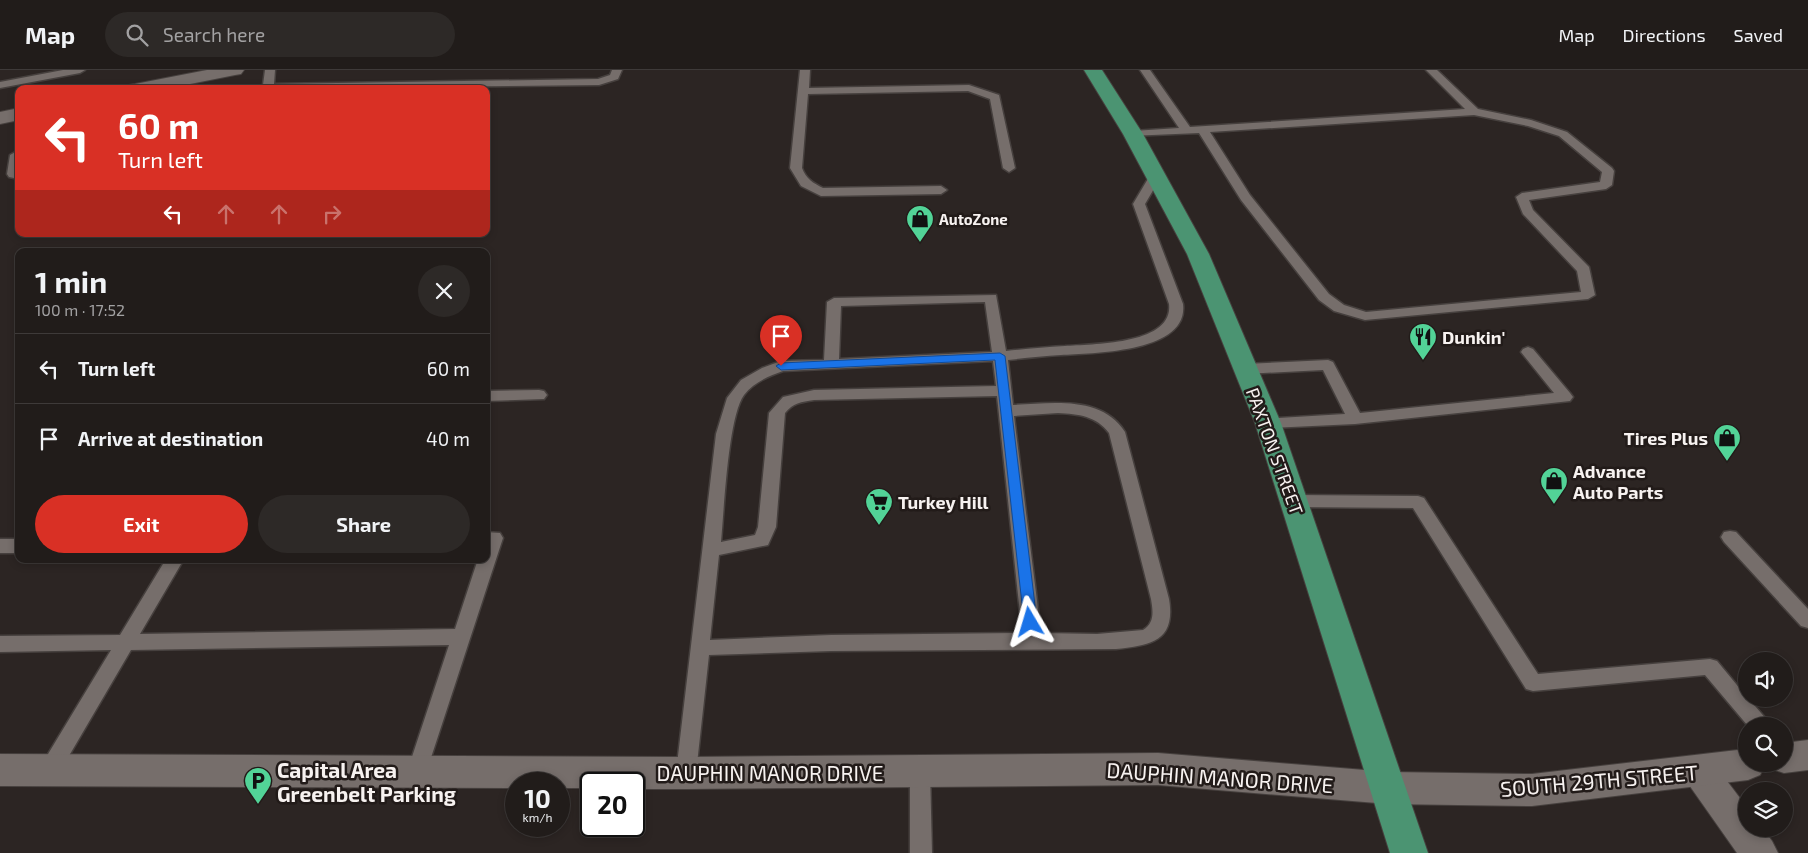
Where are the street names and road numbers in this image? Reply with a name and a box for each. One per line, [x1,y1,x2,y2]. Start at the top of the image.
street label: PAXTON STREET [1242,385,1308,518]
street label: DAUPHIN MANOR DRIVE [1106,757,1334,797]
street label: SOUTH 29TH STREET [1499,759,1699,801]
street label: DAUPHIN MANOR DRIVE [656,760,884,785]

